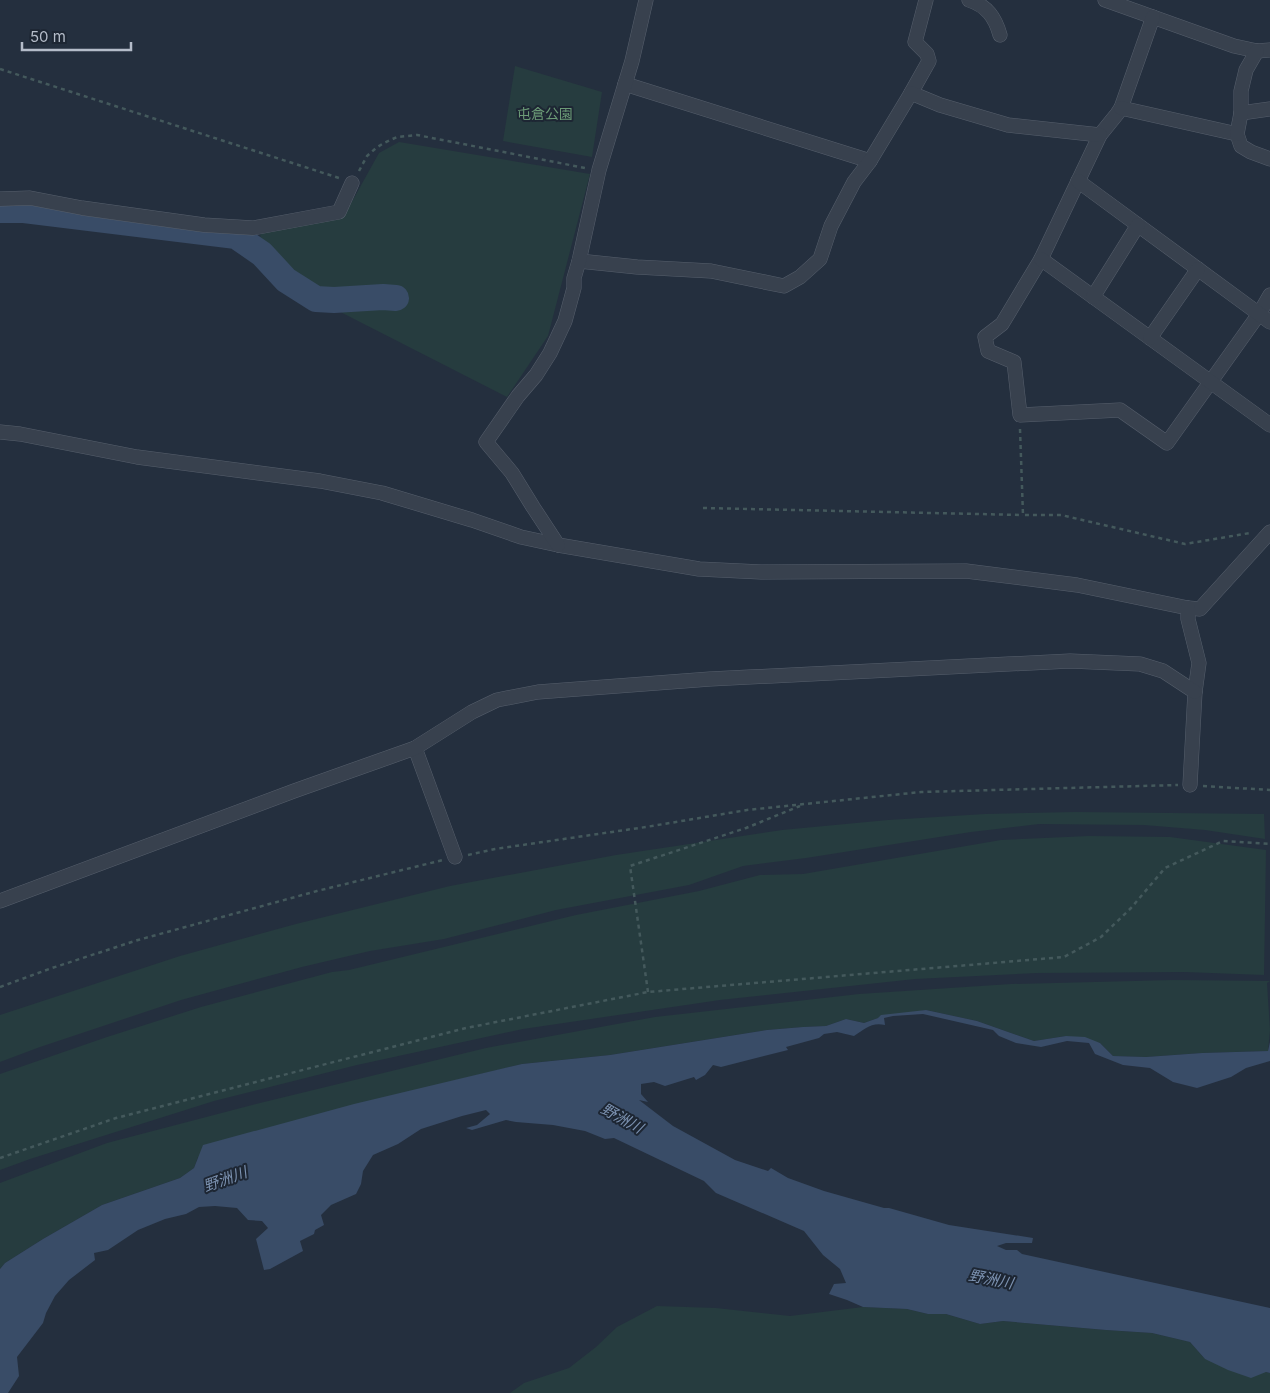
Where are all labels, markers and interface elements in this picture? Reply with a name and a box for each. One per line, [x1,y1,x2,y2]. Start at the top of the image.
scale bar [22,20,131,52]
text: 50 m [30,27,66,46]
park label: 屯倉公園 [517,105,573,122]
water label: 野洲川 [598,1099,648,1138]
water label: 野洲川 [201,1162,251,1196]
water label: 野洲川 [967,1265,1017,1293]

